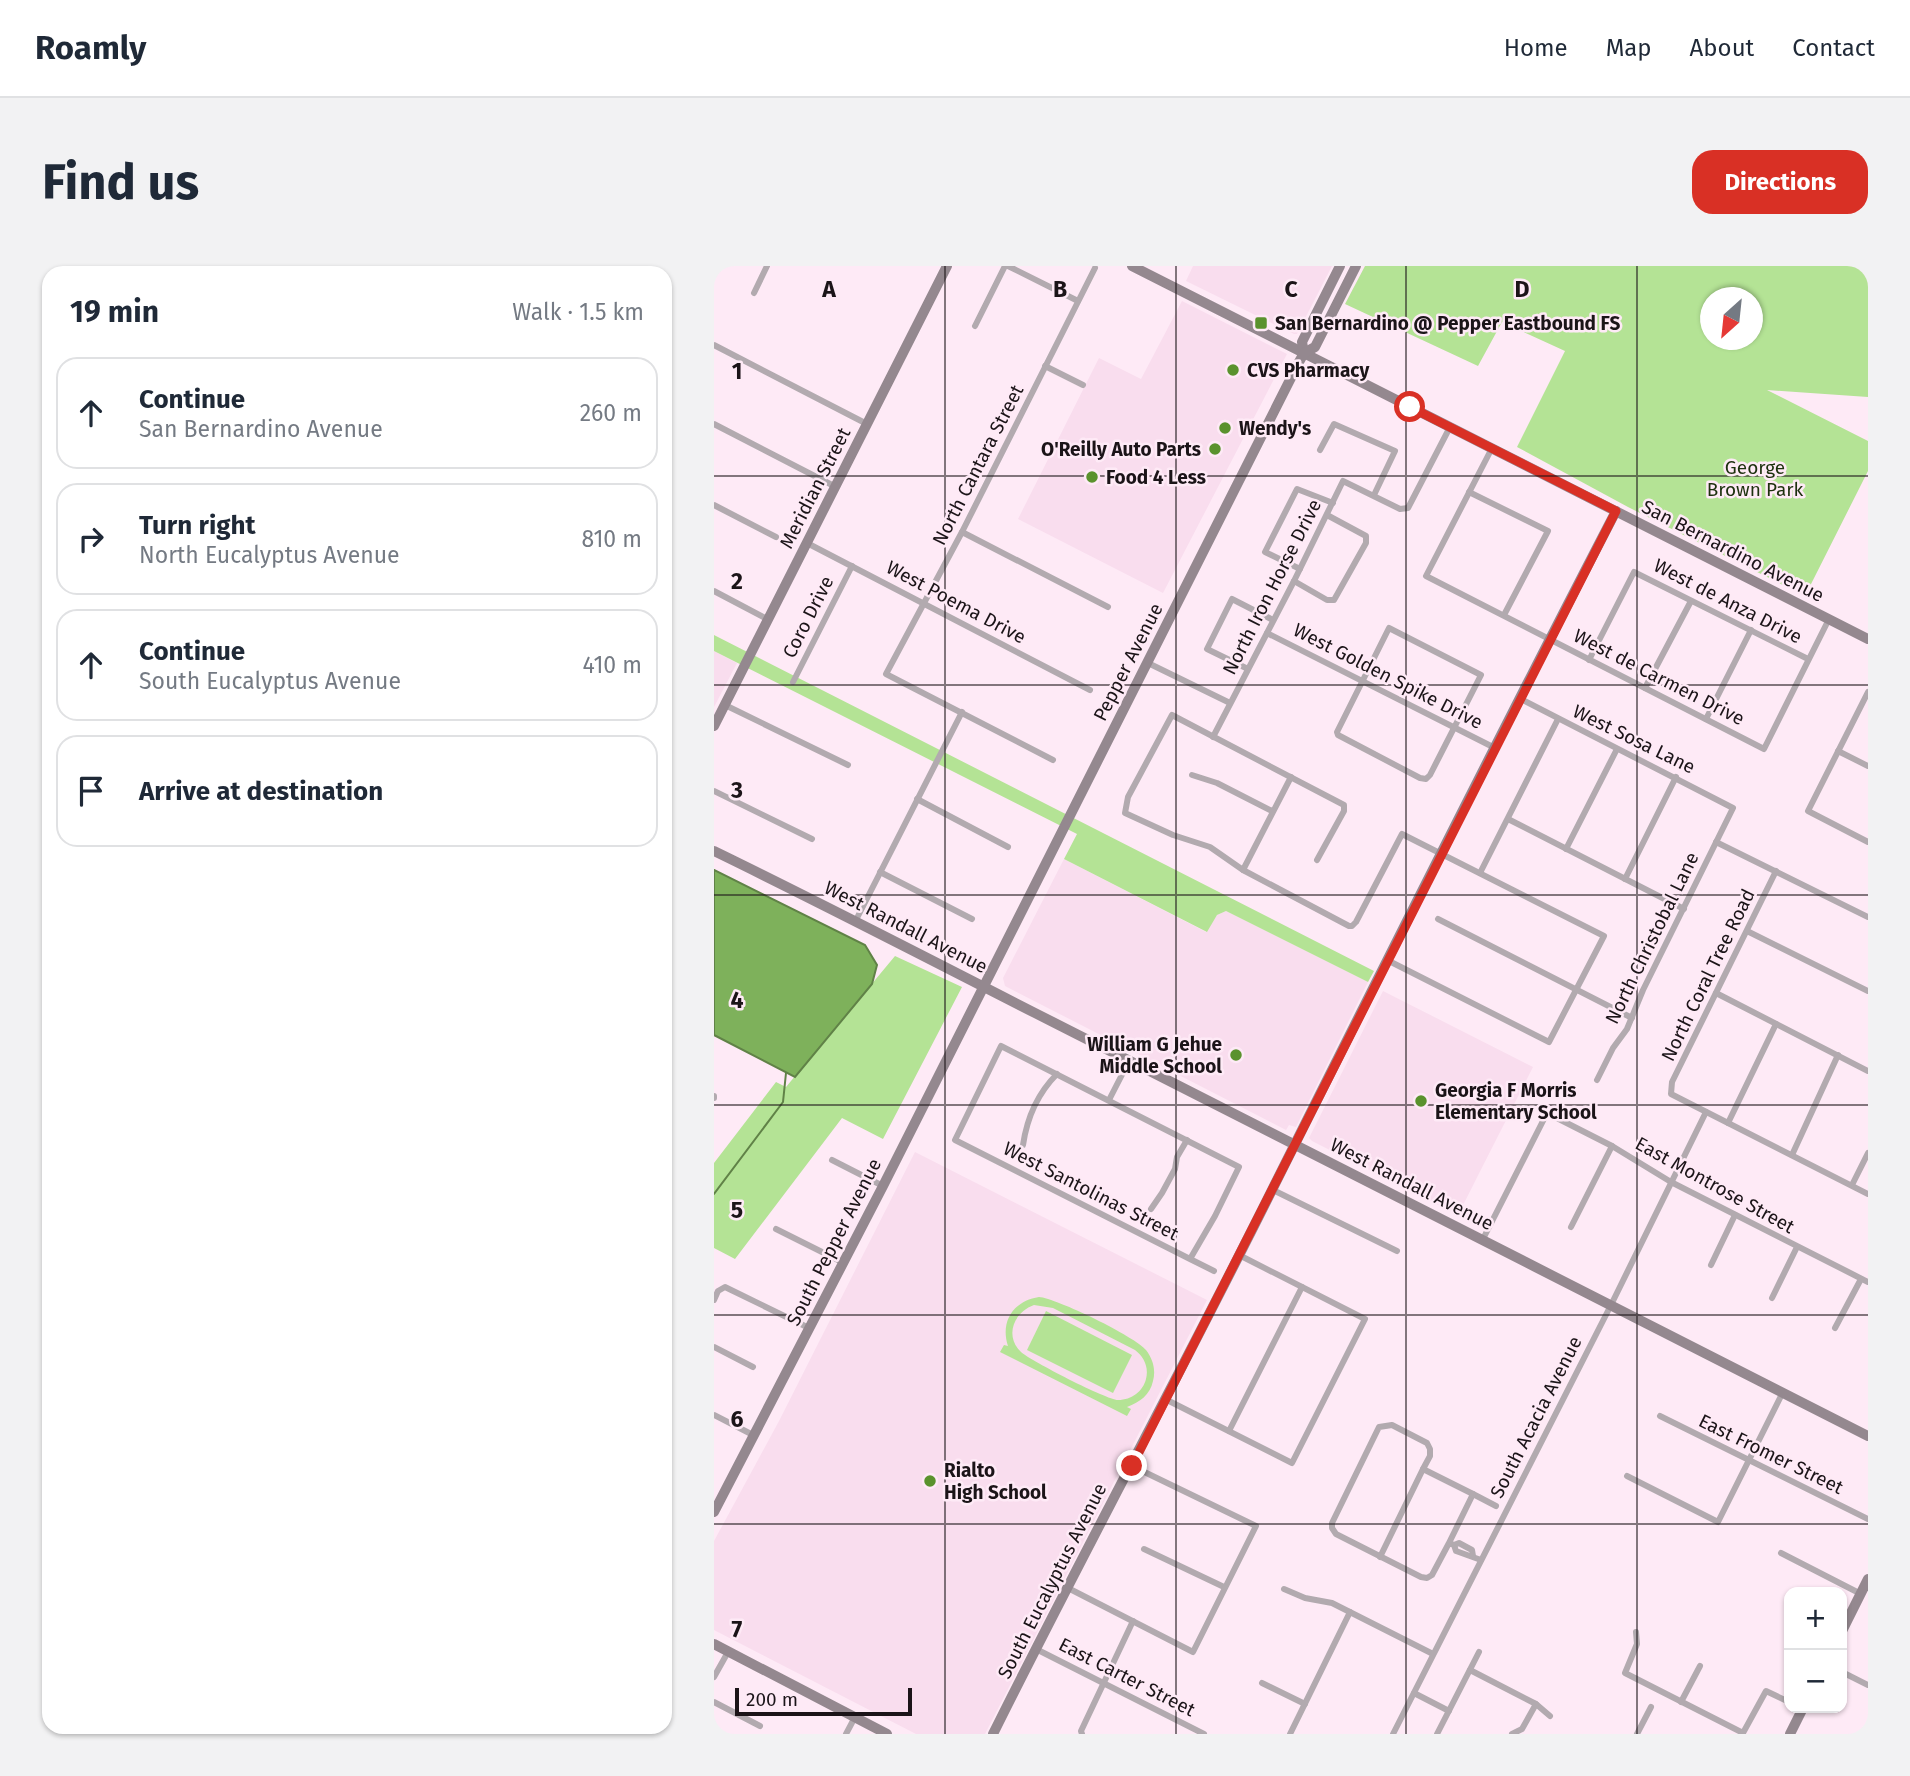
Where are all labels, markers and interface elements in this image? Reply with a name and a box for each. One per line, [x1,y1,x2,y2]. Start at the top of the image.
text: Roamly [35,28,146,68]
text: Home [1504,34,1568,62]
text: Map [1606,34,1652,62]
text: About [1690,34,1754,62]
text: Contact [1792,34,1875,62]
button: Directions [1692,150,1868,214]
text: Find us [42,153,199,212]
text: A [821,275,836,303]
text: B [1053,275,1067,303]
text: C [1284,275,1298,303]
text: D [1515,275,1530,303]
north arrow [1700,287,1763,350]
text: 19 min [70,294,159,330]
text: Walk · 1.5 km [512,298,644,326]
place label: San Bernardino @ Pepper Eastbound FS [1275,312,1620,335]
marker: San Bernardino @ Pepper Eastbound FS [1253,315,1269,331]
text: 1 [732,357,742,385]
place label: CVS Pharmacy [1247,359,1369,382]
marker: CVS Pharmacy [1225,362,1241,378]
street label: North Cantara Street [928,381,1028,549]
text: Continue [139,384,245,415]
route start [1394,391,1425,422]
icon: ahead [72,394,110,432]
text: 260 m [580,399,642,427]
text: San Bernardino Avenue [139,415,383,443]
place label: Wendy's [1239,417,1311,440]
marker: Wendy's [1217,420,1233,436]
street label: Meridian Street [775,424,855,552]
place label: O'Reilly Auto Parts [1041,438,1201,461]
marker: O'Reilly Auto Parts [1207,441,1223,457]
park label: George Brown Park [1707,456,1804,501]
place label: Food 4 Less [1106,466,1206,489]
marker: Food 4 Less [1084,469,1100,485]
street label: North Iron Horse Drive [1218,495,1326,679]
street label: San Bernardino Avenue [1638,495,1828,607]
text: Turn right [139,510,256,541]
icon: right [72,520,110,558]
text: 810 m [581,525,642,553]
text: North Eucalyptus Avenue [139,541,400,569]
street label: West de Anza Drive [1650,554,1806,648]
street label: West Poema Drive [882,556,1030,648]
text: 2 [731,567,743,595]
street label: Coro Drive [778,572,838,662]
street label: Pepper Avenue [1088,599,1168,725]
street label: West Golden Spike Drive [1289,618,1487,734]
street label: West de Carmen Drive [1570,624,1748,730]
text: Continue [139,636,245,667]
icon: ahead [72,646,110,684]
text: 410 m [582,651,642,679]
text: South Eucalyptus Avenue [139,667,401,695]
street label: West Sosa Lane [1569,699,1699,779]
icon: arrive [72,772,110,810]
text: Arrive at destination [139,776,383,807]
text: 3 [730,776,743,804]
street label: North Christobal Lane [1600,848,1704,1028]
street label: West Randall Avenue [821,876,991,978]
street label: North Coral Tree Road [1656,885,1760,1065]
text: 4 [731,986,744,1014]
place label: William G Jehue Middle School [1087,1033,1222,1078]
marker: William G Jehue Middle School [1228,1047,1244,1063]
place label: Georgia F Morris Elementary School [1435,1079,1597,1124]
marker: Georgia F Morris Elementary School [1413,1093,1429,1109]
street label: East Montrose Street [1631,1132,1799,1238]
street label: West Randall Avenue [1327,1133,1497,1235]
street label: West Santolinas Street [999,1137,1183,1245]
street label: South Pepper Avenue [782,1154,886,1330]
text: 5 [731,1196,743,1224]
street label: South Acacia Avenue [1485,1332,1587,1502]
text: 6 [731,1405,744,1433]
street label: East Fromer Street [1695,1409,1847,1499]
route end [1116,1450,1147,1481]
place label: Rialto High School [944,1459,1047,1504]
marker: Rialto High School [922,1473,938,1489]
street label: South Eucalyptus Avenue [993,1479,1111,1683]
map controls [1784,1587,1847,1713]
button: + [1784,1587,1847,1650]
text: 7 [732,1615,743,1643]
street label: East Carter Street [1055,1633,1199,1721]
button: − [1784,1650,1847,1713]
scale bar [735,1685,912,1717]
text: 200 m [746,1688,798,1711]

